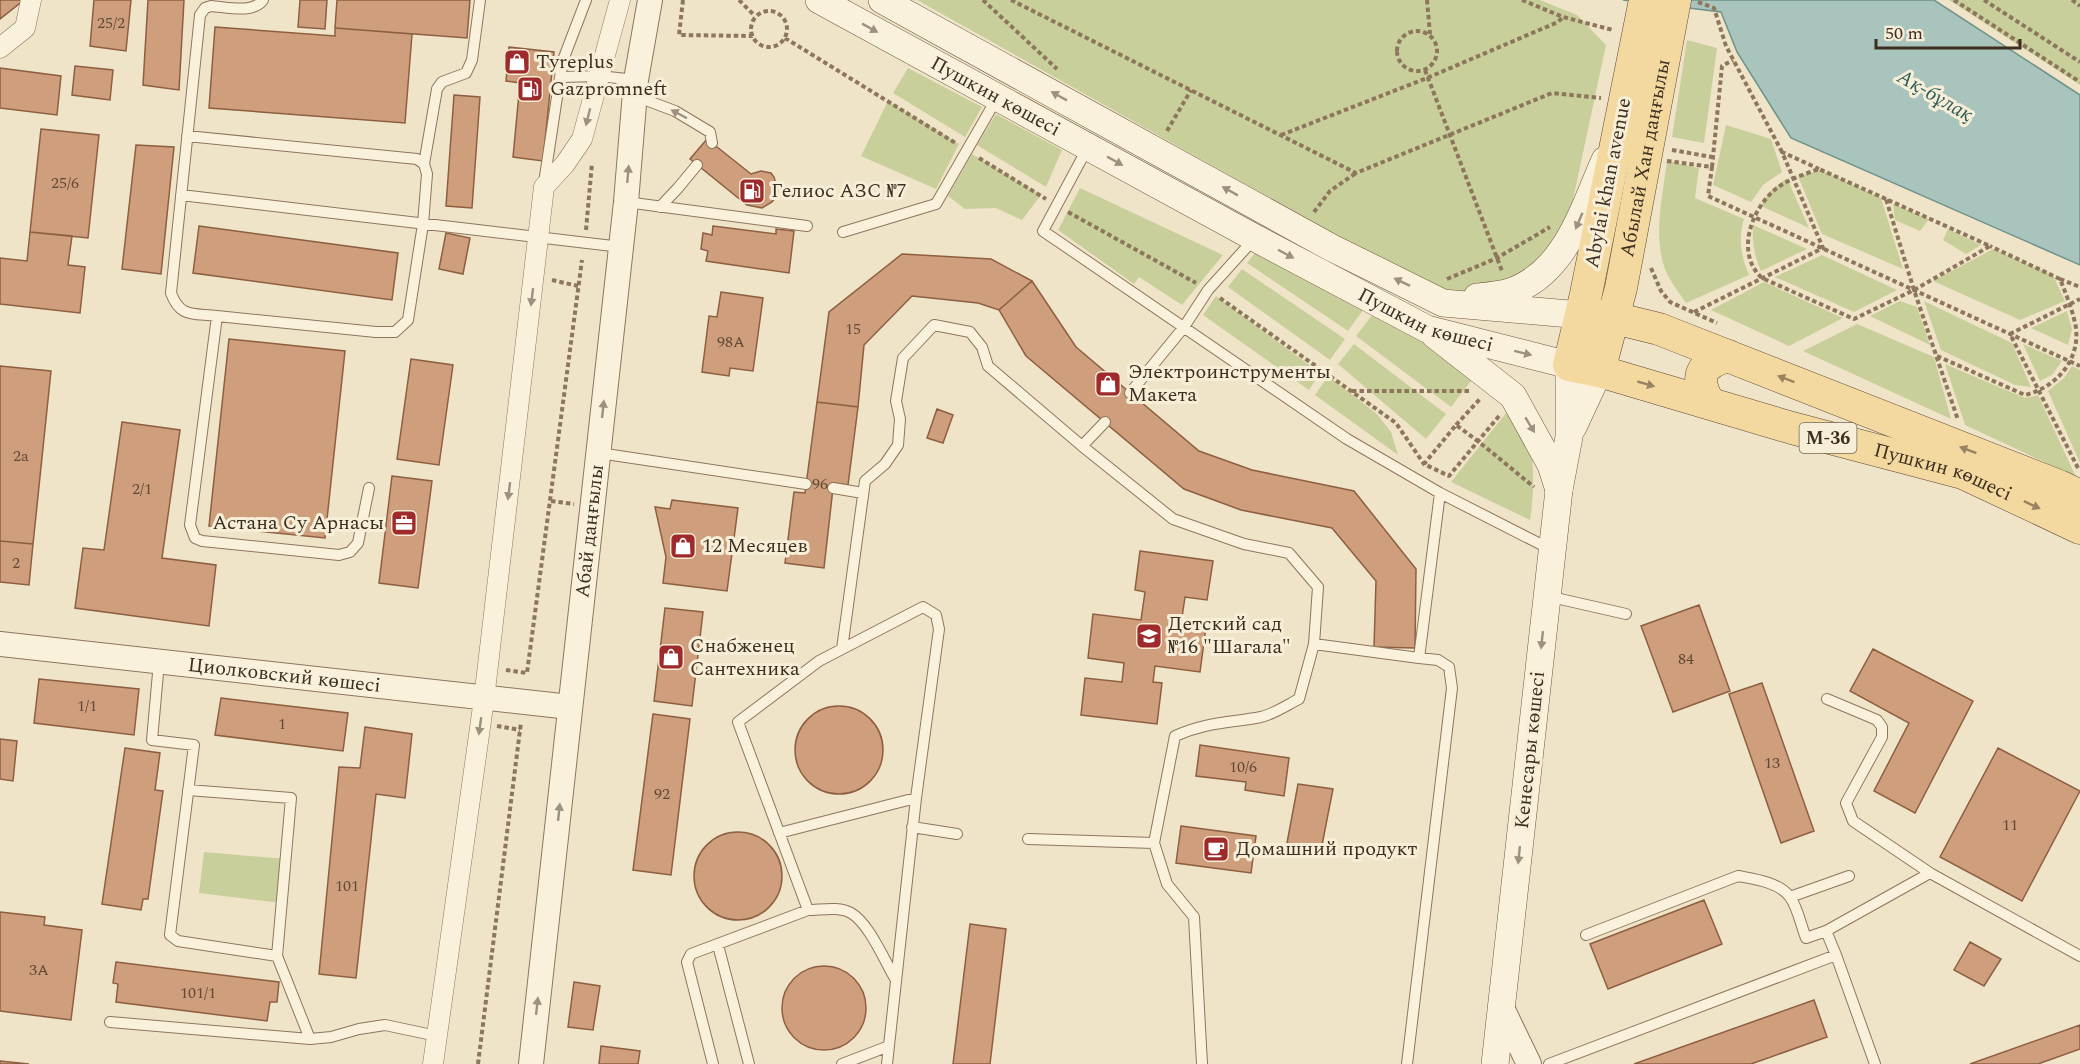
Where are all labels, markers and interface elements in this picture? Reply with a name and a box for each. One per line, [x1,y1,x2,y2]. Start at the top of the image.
house number: 25/2 [97,11,125,35]
scale bar [1876,12,2020,50]
text: 50 m [1885,20,1923,47]
one-way arrow [862,23,879,33]
shop icon: Tyreplus [502,47,532,77]
place label: Tyreplus [536,47,614,77]
street label: Пушкин көшесі [925,49,1066,144]
street label: Абылай Хан даңғылы [1612,57,1679,260]
water label: Ақ-бұлақ [1890,61,1979,131]
fuel station icon: Gazpromneft [515,74,545,104]
place label: Gazpromneft [550,74,667,104]
one-way arrow [1050,91,1067,101]
street label: Abylai khan avenue [1577,95,1639,271]
one-way arrow [583,108,593,126]
one-way arrow [670,109,687,119]
one-way arrow [1107,156,1124,166]
one-way arrow [623,164,633,183]
house number: 25/6 [51,171,79,195]
fuel station icon: Гелиос АЗС №7 [737,176,767,206]
place label: Гелиос АЗС №7 [771,176,907,206]
one-way arrow [1222,185,1238,196]
one-way arrow [1574,212,1583,229]
one-way arrow [1278,249,1295,259]
one-way arrow [1393,278,1410,287]
street label: Пушкин көшесі [1352,280,1497,360]
one-way arrow [527,287,536,306]
house number: 15 [845,317,861,341]
house number: 98А [717,330,745,354]
one-way arrow [1514,348,1532,358]
place label: Электроинструменты Макета [1128,357,1331,410]
shop icon: Электроинструменты Макета [1093,369,1123,399]
one-way arrow [1777,374,1795,383]
one-way arrow [1638,380,1656,389]
one-way arrow [599,400,608,419]
one-way arrow [1524,417,1535,433]
road number: M-36 [1800,423,1856,453]
street label: Пушкин көшесі [1870,435,2017,509]
house number: 2а [13,444,29,468]
one-way arrow [1958,445,1976,455]
street label: Абай даңғылы [567,463,612,600]
house number: 96 [812,472,828,496]
house number: 2/1 [132,477,152,501]
one-way arrow [504,481,513,500]
one-way arrow [2023,501,2041,511]
place label: Астана Су Арнасы [212,508,384,538]
office icon: Астана Су Арнасы [389,508,419,538]
shop icon: 12 Месяцев [668,531,698,561]
place label: 12 Месяцев [702,531,808,561]
house number: 2 [12,551,20,575]
place label: Детский сад №16 "Шагала" [1168,609,1291,662]
school or university icon: Детский сад №16 "Шагала" [1134,621,1164,651]
place label: Снабженец Сантехника [690,631,800,684]
one-way arrow [1537,631,1547,650]
shop icon: Снабженец Сантехника [656,642,686,672]
house number: 84 [1678,647,1694,671]
street label: Циолковский көшесі [186,650,382,701]
street label: Кенесары көшесі [1507,670,1553,830]
house number: 1/1 [77,694,97,718]
house number: 1 [278,712,286,736]
one-way arrow [476,716,485,735]
house number: 13 [1764,751,1780,775]
house number: 10/6 [1229,755,1257,779]
house number: 92 [654,782,670,806]
one-way arrow [554,802,563,821]
house number: 11 [2002,813,2018,837]
cafe icon: Домашний продукт [1201,834,1231,864]
place label: Домашний продукт [1236,834,1418,864]
one-way arrow [1514,846,1523,865]
house number: 101 [335,874,359,898]
house number: 3А [29,958,49,982]
house number: 101/1 [180,981,216,1005]
one-way arrow [532,996,542,1015]

